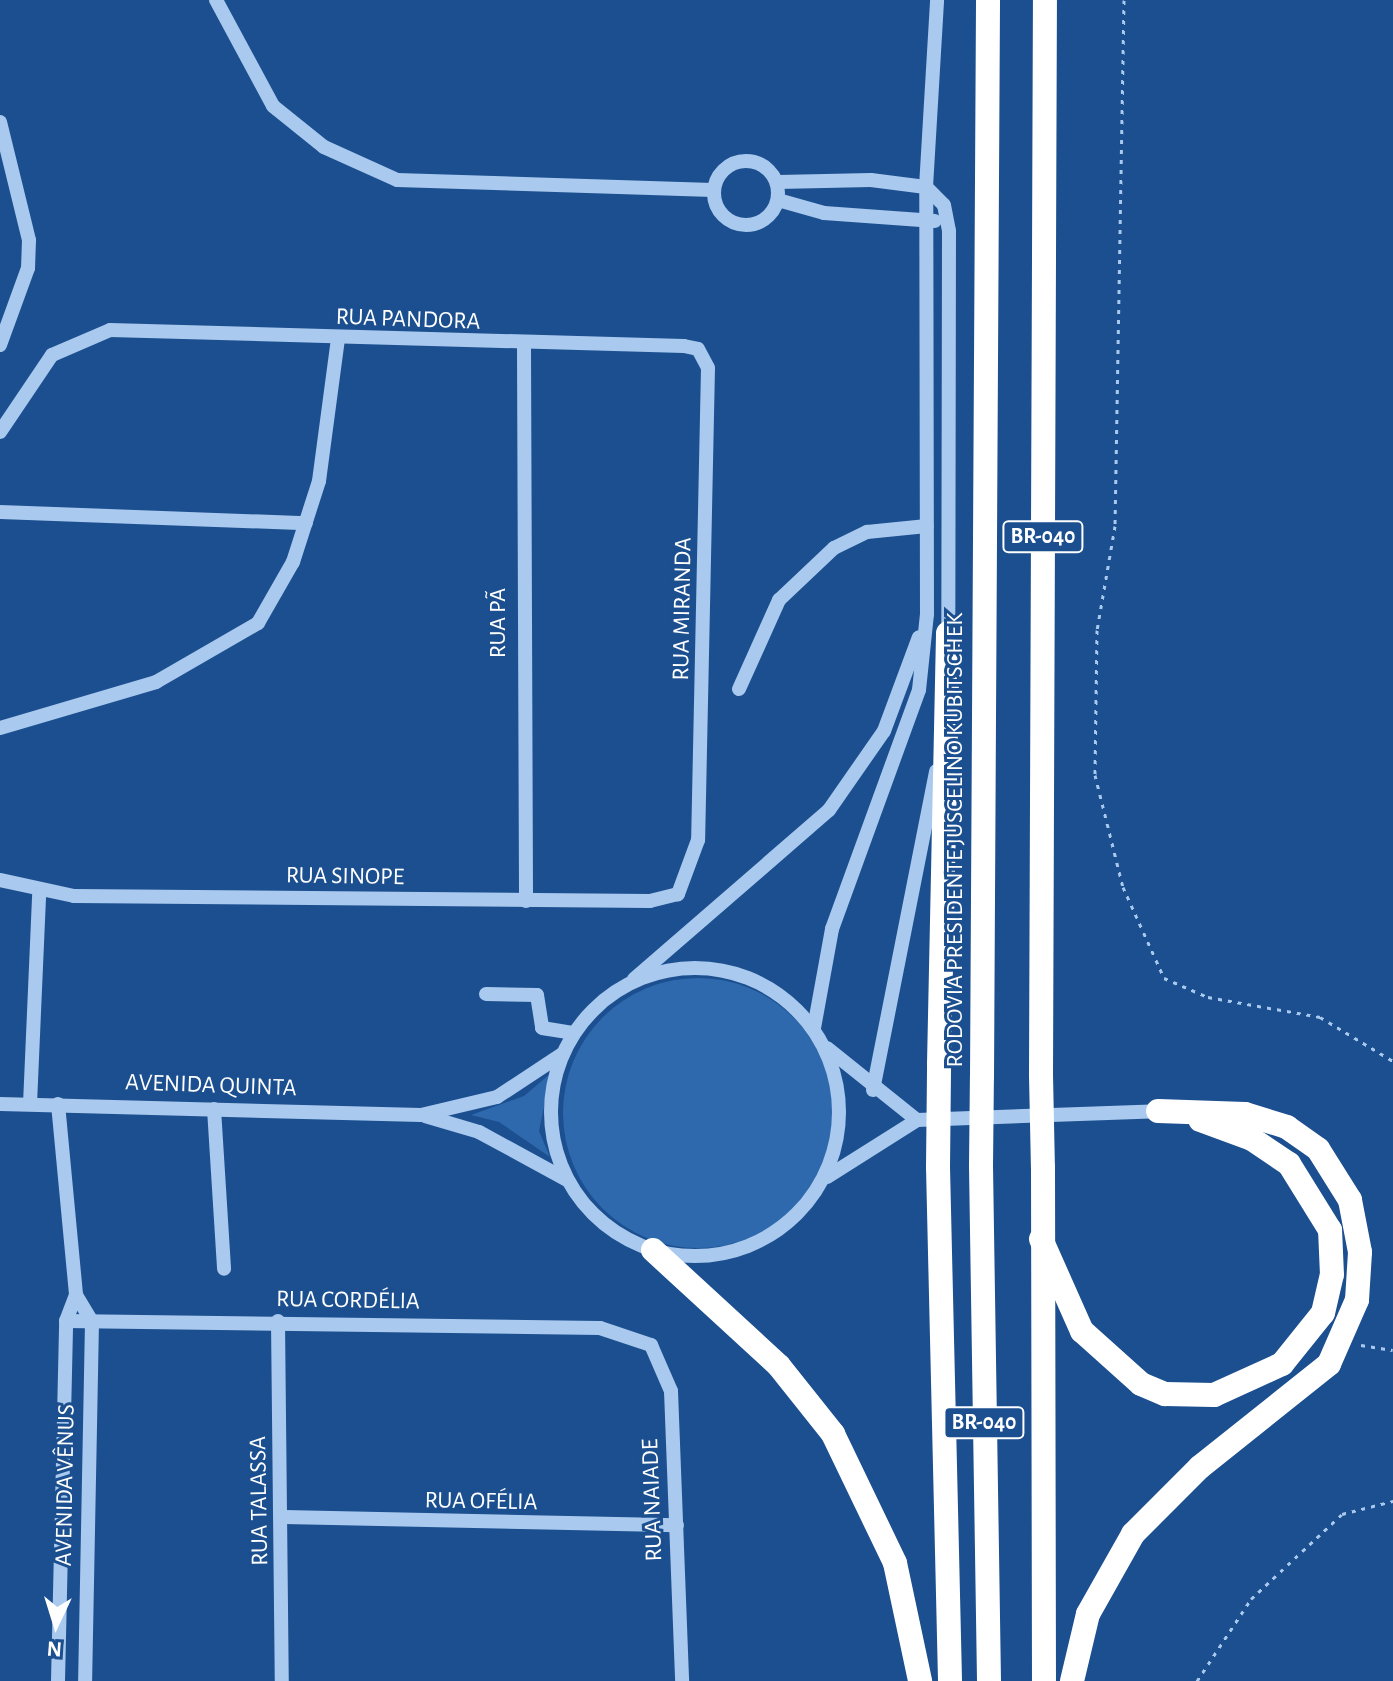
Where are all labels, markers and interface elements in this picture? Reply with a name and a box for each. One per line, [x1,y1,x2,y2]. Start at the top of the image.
street label: RUA PANDORA [335,303,481,337]
road number: BR-040 [1001,519,1085,555]
street label: RUA MIRANDA [667,537,699,681]
street label: RUA PÃ [485,588,513,658]
street label: RODOVIA PRESIDENTE JUSCELINO KUBITSCHEK [942,613,970,1067]
street label: RUA SINOPE [286,862,404,892]
street label: AVENIDA QUINTA [125,1069,297,1103]
street label: RUA CORDÉLIA [276,1285,420,1317]
street label: AVENIDA VÊNUS [50,1404,82,1566]
road number: BR-040 [942,1405,1026,1441]
street label: RUA TALASSA [244,1436,276,1566]
street label: RUA NAIADE [636,1438,670,1562]
street label: RUA OFÉLIA [424,1487,538,1517]
north arrow [16,1585,96,1665]
text: N [46,1637,63,1660]

